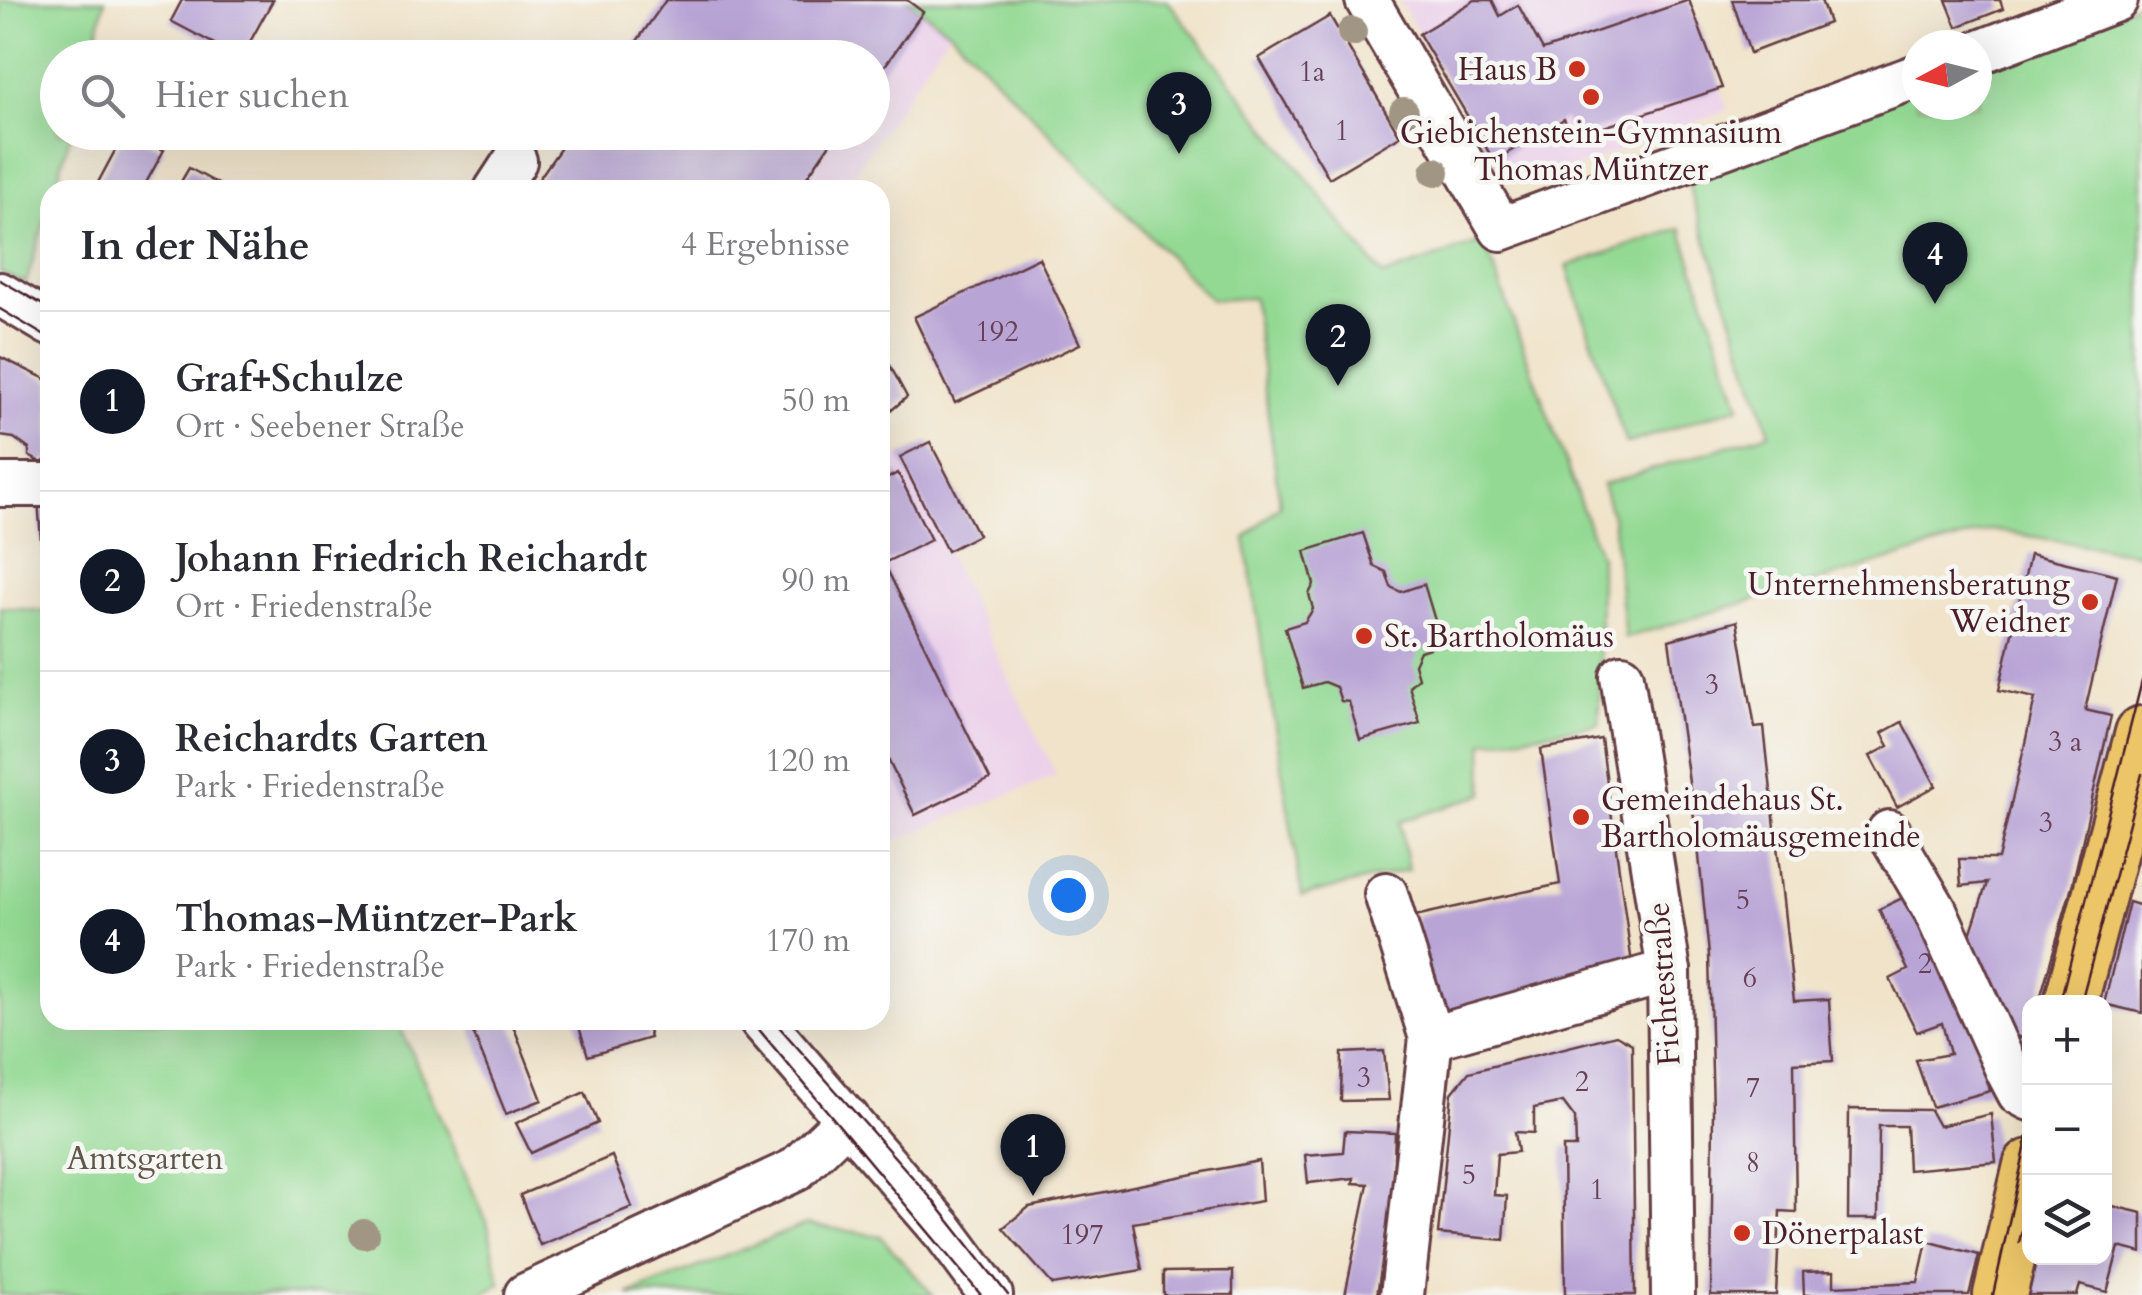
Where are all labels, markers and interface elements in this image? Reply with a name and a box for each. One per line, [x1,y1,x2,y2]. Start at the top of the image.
north arrow [1902,30,1992,120]
search box [40,40,890,150]
place label: Haus B [1458,48,1557,92]
house number: 1a [1299,53,1325,91]
marker: Haus B [1566,58,1588,80]
icon: search [75,68,130,123]
text: Hier suchen [155,69,349,121]
pin: 3 [1146,72,1212,154]
marker: Giebichenstein-Gymnasium Thomas Müntzer [1580,86,1602,108]
place label: Giebichenstein-Gymnasium Thomas Müntzer [1400,111,1782,192]
house number: 1 [1335,112,1349,150]
text: In der Nähe [80,217,310,274]
pin: 4 [1902,222,1968,304]
text: 4 Ergebnisse [681,223,850,267]
pin: 2 [1306,304,1370,386]
house number: 192 [975,313,1019,351]
text: Graf+Schulze [175,353,404,405]
text: 1 [104,379,121,423]
text: 50 m [782,379,850,423]
text: Ort · Seebener Straße [175,405,465,449]
text: Johann Friedrich Reichardt [175,533,647,585]
text: 2 [104,559,121,603]
text: 90 m [782,559,850,603]
place label: Unternehmensberatung Weidner [1748,563,2070,644]
text: Ort · Friedenstraße [175,585,433,629]
marker: Unternehmensberatung Weidner [2079,591,2101,613]
place label: St. Bartholomäus [1384,615,1614,659]
marker: St. Bartholomäus [1353,625,1375,647]
house number: 3 [1705,666,1719,704]
text: Reichardts Garten [175,713,488,765]
house number: 3 a [2048,723,2082,761]
text: 3 [104,739,121,783]
text: 120 m [765,739,850,783]
text: Park · Friedenstraße [175,765,445,809]
place label: Gemeindehaus St. Bartholomäusgemeinde [1601,778,1921,859]
house number: 3 [2039,804,2053,842]
marker: Gemeindehaus St. Bartholomäusgemeinde [1570,806,1592,828]
your location [1043,870,1094,921]
house number: 5 [1736,881,1750,919]
text: Thomas-Müntzer-Park [175,893,578,945]
street label: Fichtestraße [1636,901,1692,1067]
text: 4 [104,919,121,963]
text: 170 m [765,919,850,963]
text: Park · Friedenstraße [175,945,445,989]
house number: 2 [1918,945,1932,983]
house number: 6 [1743,959,1757,997]
map controls [2022,995,2112,1265]
button: + [2022,995,2112,1085]
house number: 3 [1357,1059,1371,1097]
house number: 2 [1575,1063,1589,1101]
house number: 7 [1746,1069,1760,1107]
button: − [2022,1085,2112,1175]
pin: 1 [1000,1114,1066,1196]
park label: Amtsgarten [67,1137,223,1181]
house number: 8 [1746,1144,1760,1182]
house number: 5 [1462,1156,1476,1194]
house number: 1 [1590,1171,1604,1209]
button: layers [2022,1175,2112,1265]
place label: Dönerpalast [1762,1212,1923,1256]
house number: 197 [1060,1216,1104,1254]
marker: Dönerpalast [1731,1222,1753,1244]

